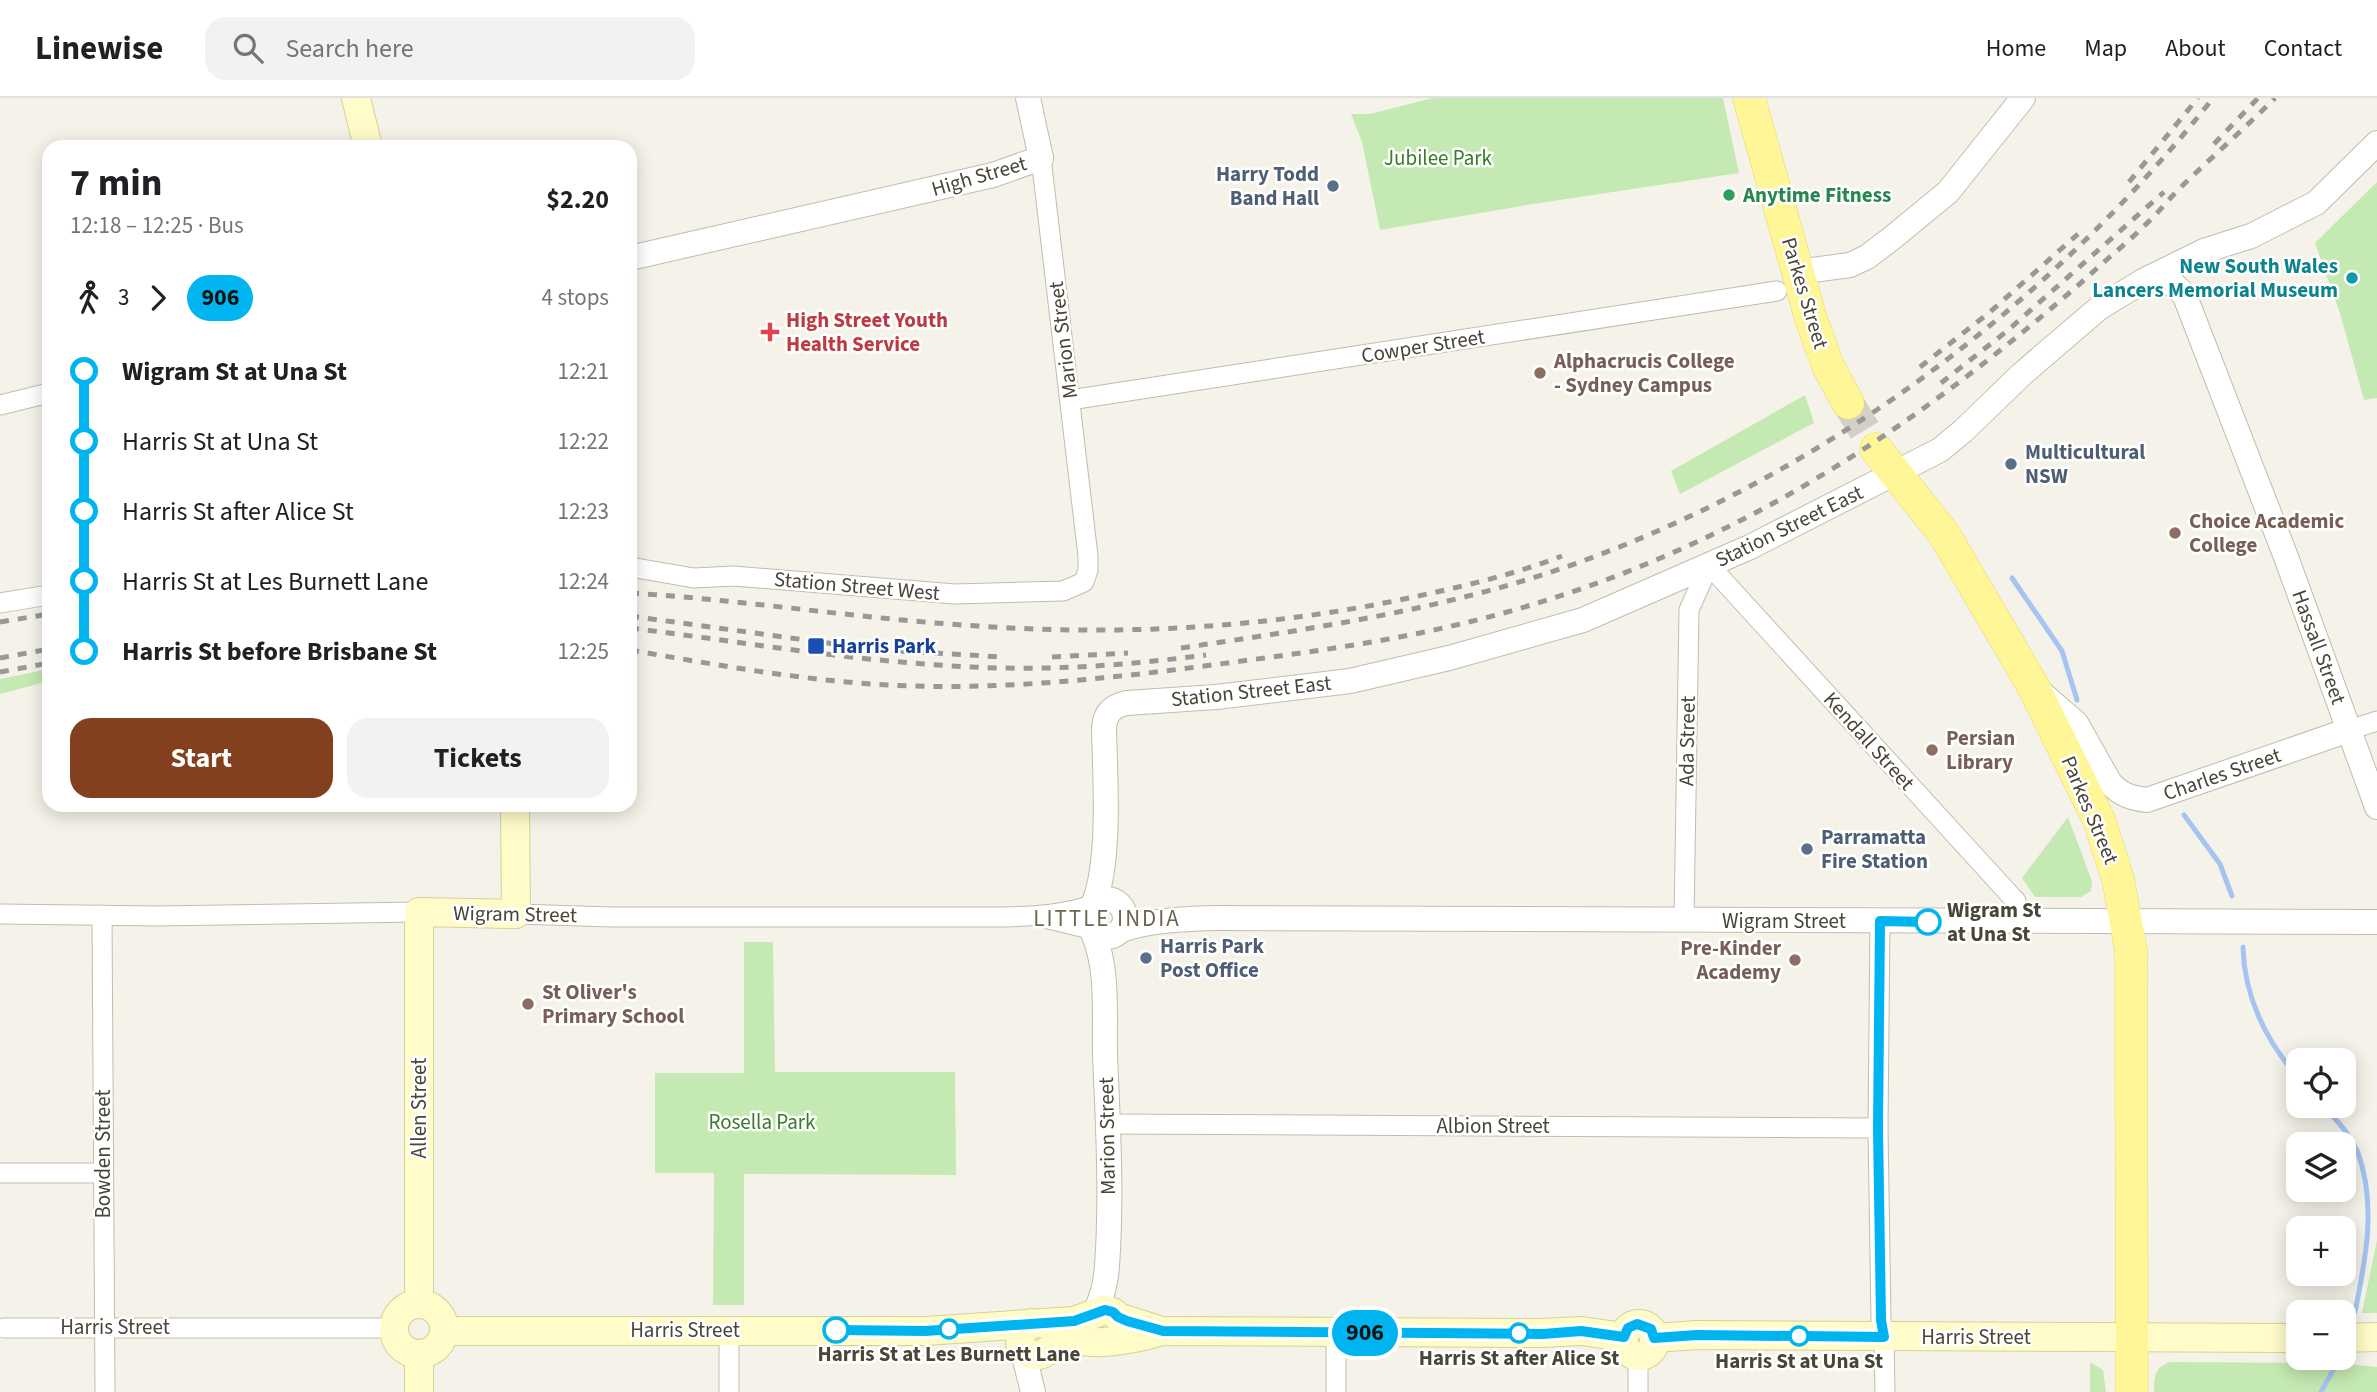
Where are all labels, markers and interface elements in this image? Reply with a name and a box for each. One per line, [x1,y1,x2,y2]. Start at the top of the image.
search box [205,17,695,80]
text: Linewise [35,25,163,72]
icon: search [229,29,267,67]
text: Search here [285,30,414,67]
text: Home [1986,31,2046,66]
text: Map [2084,31,2127,66]
text: About [2165,31,2226,66]
text: Contact [2264,31,2342,66]
park label: Jubilee Park [1384,143,1493,173]
street label: High Street [928,148,1030,204]
text: 7 min [70,156,162,210]
place label: Harry Todd Band Hall [1216,159,1319,213]
marker: Harry Todd Band Hall [1325,178,1341,194]
place label: Anytime Fitness [1742,180,1891,210]
text: $2.20 [546,181,609,218]
marker: Anytime Fitness [1721,187,1737,203]
text: 12:18 – 12:25 · Bus [70,209,244,242]
street label: Parkes Street [1774,234,1836,352]
place label: New South Wales Lancers Memorial Museum [2092,251,2338,305]
marker: New South Wales Lancers Memorial Museum [2344,270,2360,286]
icon: walk [70,279,108,317]
icon: forward [139,279,177,317]
text: 906 [201,280,239,315]
street label: Marion Street [1041,280,1085,400]
text: 3 [118,281,129,314]
text: 4 stops [542,281,609,314]
place label: High Street Youth Health Service [786,305,948,359]
street label: Cowper Street [1359,321,1487,371]
marker: High Street Youth Health Service [760,322,780,342]
place label: Alphacrucis College - Sydney Campus [1553,346,1735,400]
text: Wigram St at Una St [122,353,347,390]
text: 12:21 [558,355,609,388]
marker: Alphacrucis College - Sydney Campus [1532,365,1548,381]
text: Harris St at Una St [122,423,318,460]
text: 12:22 [558,425,609,458]
place label: Multicultural NSW [2025,437,2145,491]
marker: Multicultural NSW [2003,456,2019,472]
street label: Station Street East [1710,477,1868,575]
text: Harris St after Alice St [122,493,354,530]
text: 12:23 [558,495,609,528]
place label: Choice Academic College [2189,506,2344,560]
marker: Choice Academic College [2167,525,2183,541]
text: Harris St at Les Burnett Lane [122,563,428,600]
street label: Station Street West [773,564,941,608]
text: 12:24 [558,565,609,598]
street label: Hassall Street [2284,585,2354,709]
place label: Harris Park [832,631,936,661]
text: Harris St before Brisbane St [122,633,437,670]
text: 12:25 [558,635,609,668]
marker: Harris Park [806,636,826,656]
street label: Station Street East [1169,668,1333,714]
street label: Kendall Street [1816,685,1922,797]
street label: Ada Street [1671,696,1703,786]
button: Start [70,718,333,798]
button: Tickets [347,718,609,798]
place label: Persian Library [1946,723,2015,777]
street label: Charles Street [2159,740,2285,808]
marker: Persian Library [1924,742,1940,758]
street label: Parkes Street [2054,751,2126,869]
place label: Parramatta Fire Station [1821,822,1928,876]
marker: Parramatta Fire Station [1799,841,1815,857]
place label: Wigram St at Una St [1947,895,2041,949]
street label: Wigram Street [453,898,577,930]
district label: LITTLE INDIA [1033,902,1181,935]
street label: Wigram Street [1722,906,1846,936]
marker: Wigram St at Una St [1915,909,1941,935]
place label: Harris Park Post Office [1160,931,1264,985]
place label: Pre-Kinder Academy [1680,933,1782,987]
marker: Harris Park Post Office [1138,950,1154,966]
marker: Pre-Kinder Academy [1787,952,1803,968]
place label: St Oliver's Primary School [542,977,684,1031]
marker: St Oliver's Primary School [520,996,536,1012]
map controls [2286,1048,2356,1370]
button: locate [2286,1048,2356,1118]
street label: Allen Street [404,1058,434,1158]
street label: Marion Street [1091,1077,1123,1195]
street label: Bowden Street [88,1089,118,1219]
park label: Rosella Park [708,1107,816,1137]
street label: Albion Street [1436,1111,1550,1141]
button: layers [2286,1132,2356,1202]
button: + [2286,1216,2356,1286]
button: − [2286,1300,2356,1370]
line badge: 906 [1325,1310,1405,1356]
street label: Harris Street [60,1312,170,1342]
street label: Harris Street [630,1315,740,1345]
text: 906 [1346,1315,1384,1350]
unlabelled marker [823,1317,849,1343]
marker: Harris St at Les Burnett Lane [939,1319,959,1339]
street label: Harris Street [1921,1322,2031,1352]
marker: Harris St after Alice St [1509,1323,1529,1343]
marker: Harris St at Una St [1789,1326,1809,1346]
place label: Harris St at Les Burnett Lane [818,1339,1081,1369]
place label: Harris St after Alice St [1419,1343,1619,1373]
place label: Harris St at Una St [1715,1346,1883,1376]

